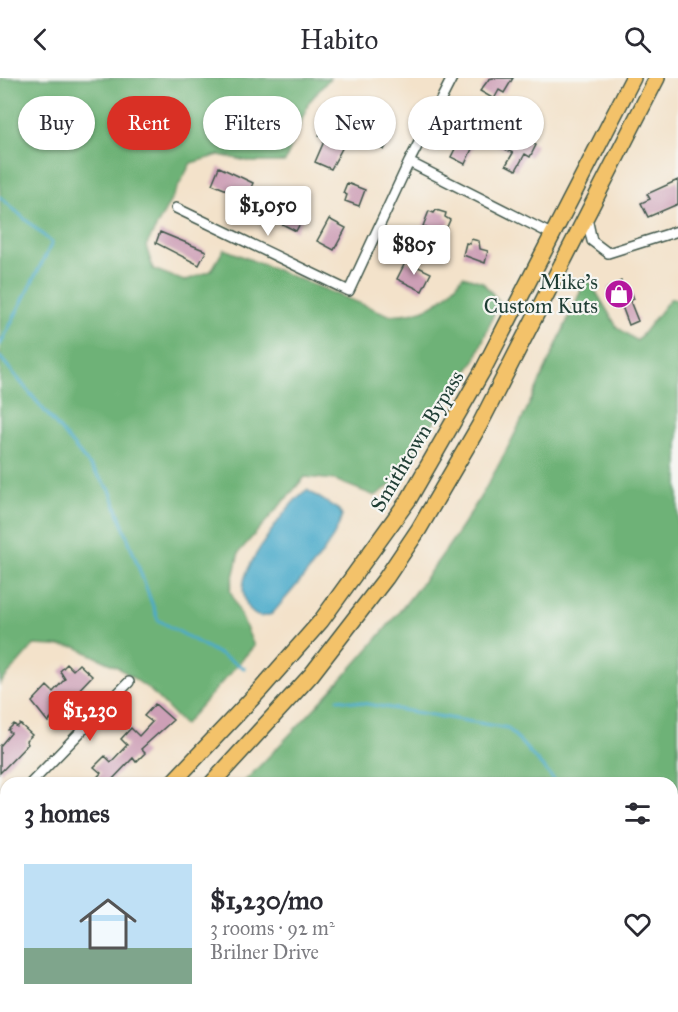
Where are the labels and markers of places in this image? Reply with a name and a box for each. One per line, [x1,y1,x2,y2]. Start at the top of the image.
pin: $1,050 [219,186,317,237]
pin: $805 [378,225,450,276]
place label: Mike's Custom Kuts [484,269,598,319]
shop icon: Mike's Custom Kuts [603,278,635,310]
pin: $1,230 [41,691,139,742]

